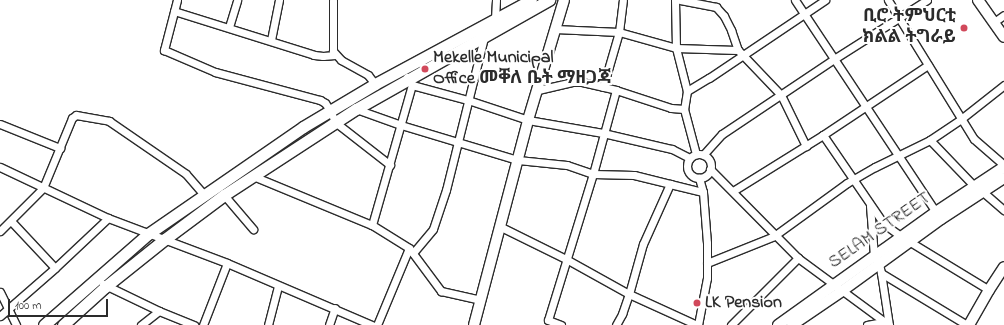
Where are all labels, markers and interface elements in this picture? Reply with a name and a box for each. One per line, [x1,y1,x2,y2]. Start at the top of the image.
place label: ቢሮ ትምህርቲ ክልል ትግራይ [862,7,956,50]
marker: ቢሮ ትምህርቲ ክልል ትግራይ [959,23,969,33]
place label: Mekelle Municipal Office መቐለ ቤት ማዘጋጃ [433,48,611,90]
marker: Mekelle Municipal Office መቐለ ቤት ማዘጋጃ [420,64,430,74]
street label: SELAM STREET [825,188,935,274]
scale bar [10,291,110,317]
place label: LK Pension [705,292,782,314]
text: 100 m [15,297,42,315]
marker: LK Pension [692,298,702,308]

